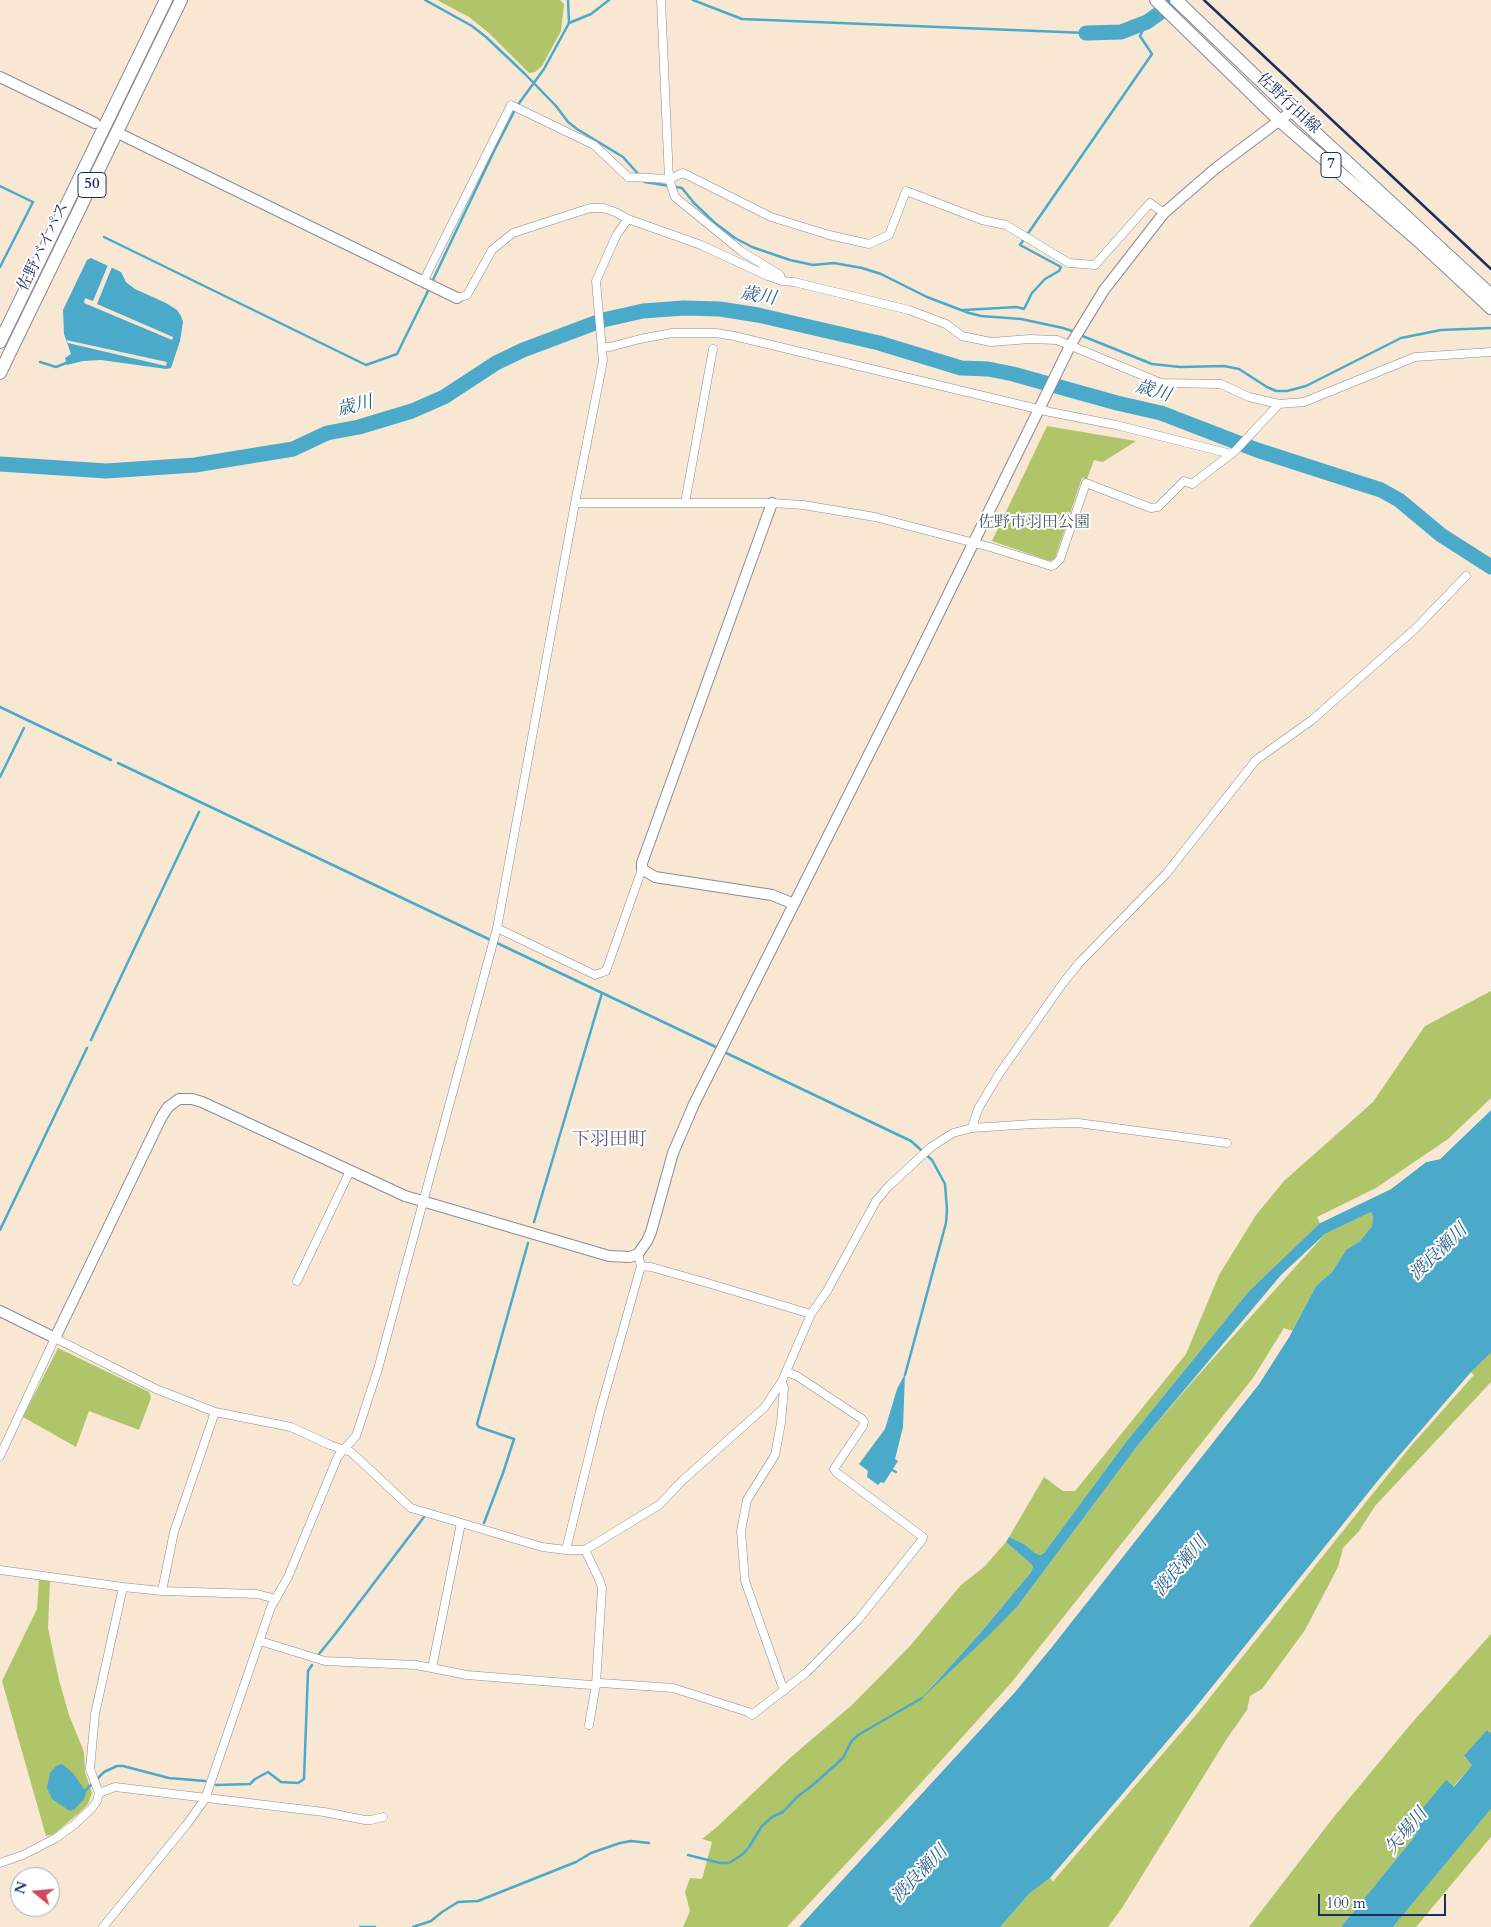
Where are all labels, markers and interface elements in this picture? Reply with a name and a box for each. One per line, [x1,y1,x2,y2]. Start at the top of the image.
street label: 佐野行田線 [1252,70,1324,138]
road number: 7 [1321,152,1341,178]
road number: 50 [78,172,106,198]
street label: 佐野バイパス [14,200,74,294]
water label: 歳川 [738,283,778,311]
water label: 歳川 [1133,377,1173,407]
water label: 歳川 [335,392,375,422]
park label: 佐野市羽田公園 [978,513,1090,533]
district label: 下羽田町 [571,1130,647,1152]
water label: 渡良瀬川 [1406,1220,1472,1286]
water label: 渡良瀬川 [1150,1532,1212,1602]
water label: 矢場川 [1381,1804,1433,1860]
water label: 渡良瀬川 [887,1842,953,1908]
north arrow [10,1867,60,1917]
text: N [10,1879,32,1896]
scale bar [1321,1884,1448,1916]
text: 100 m [1326,1893,1366,1913]

